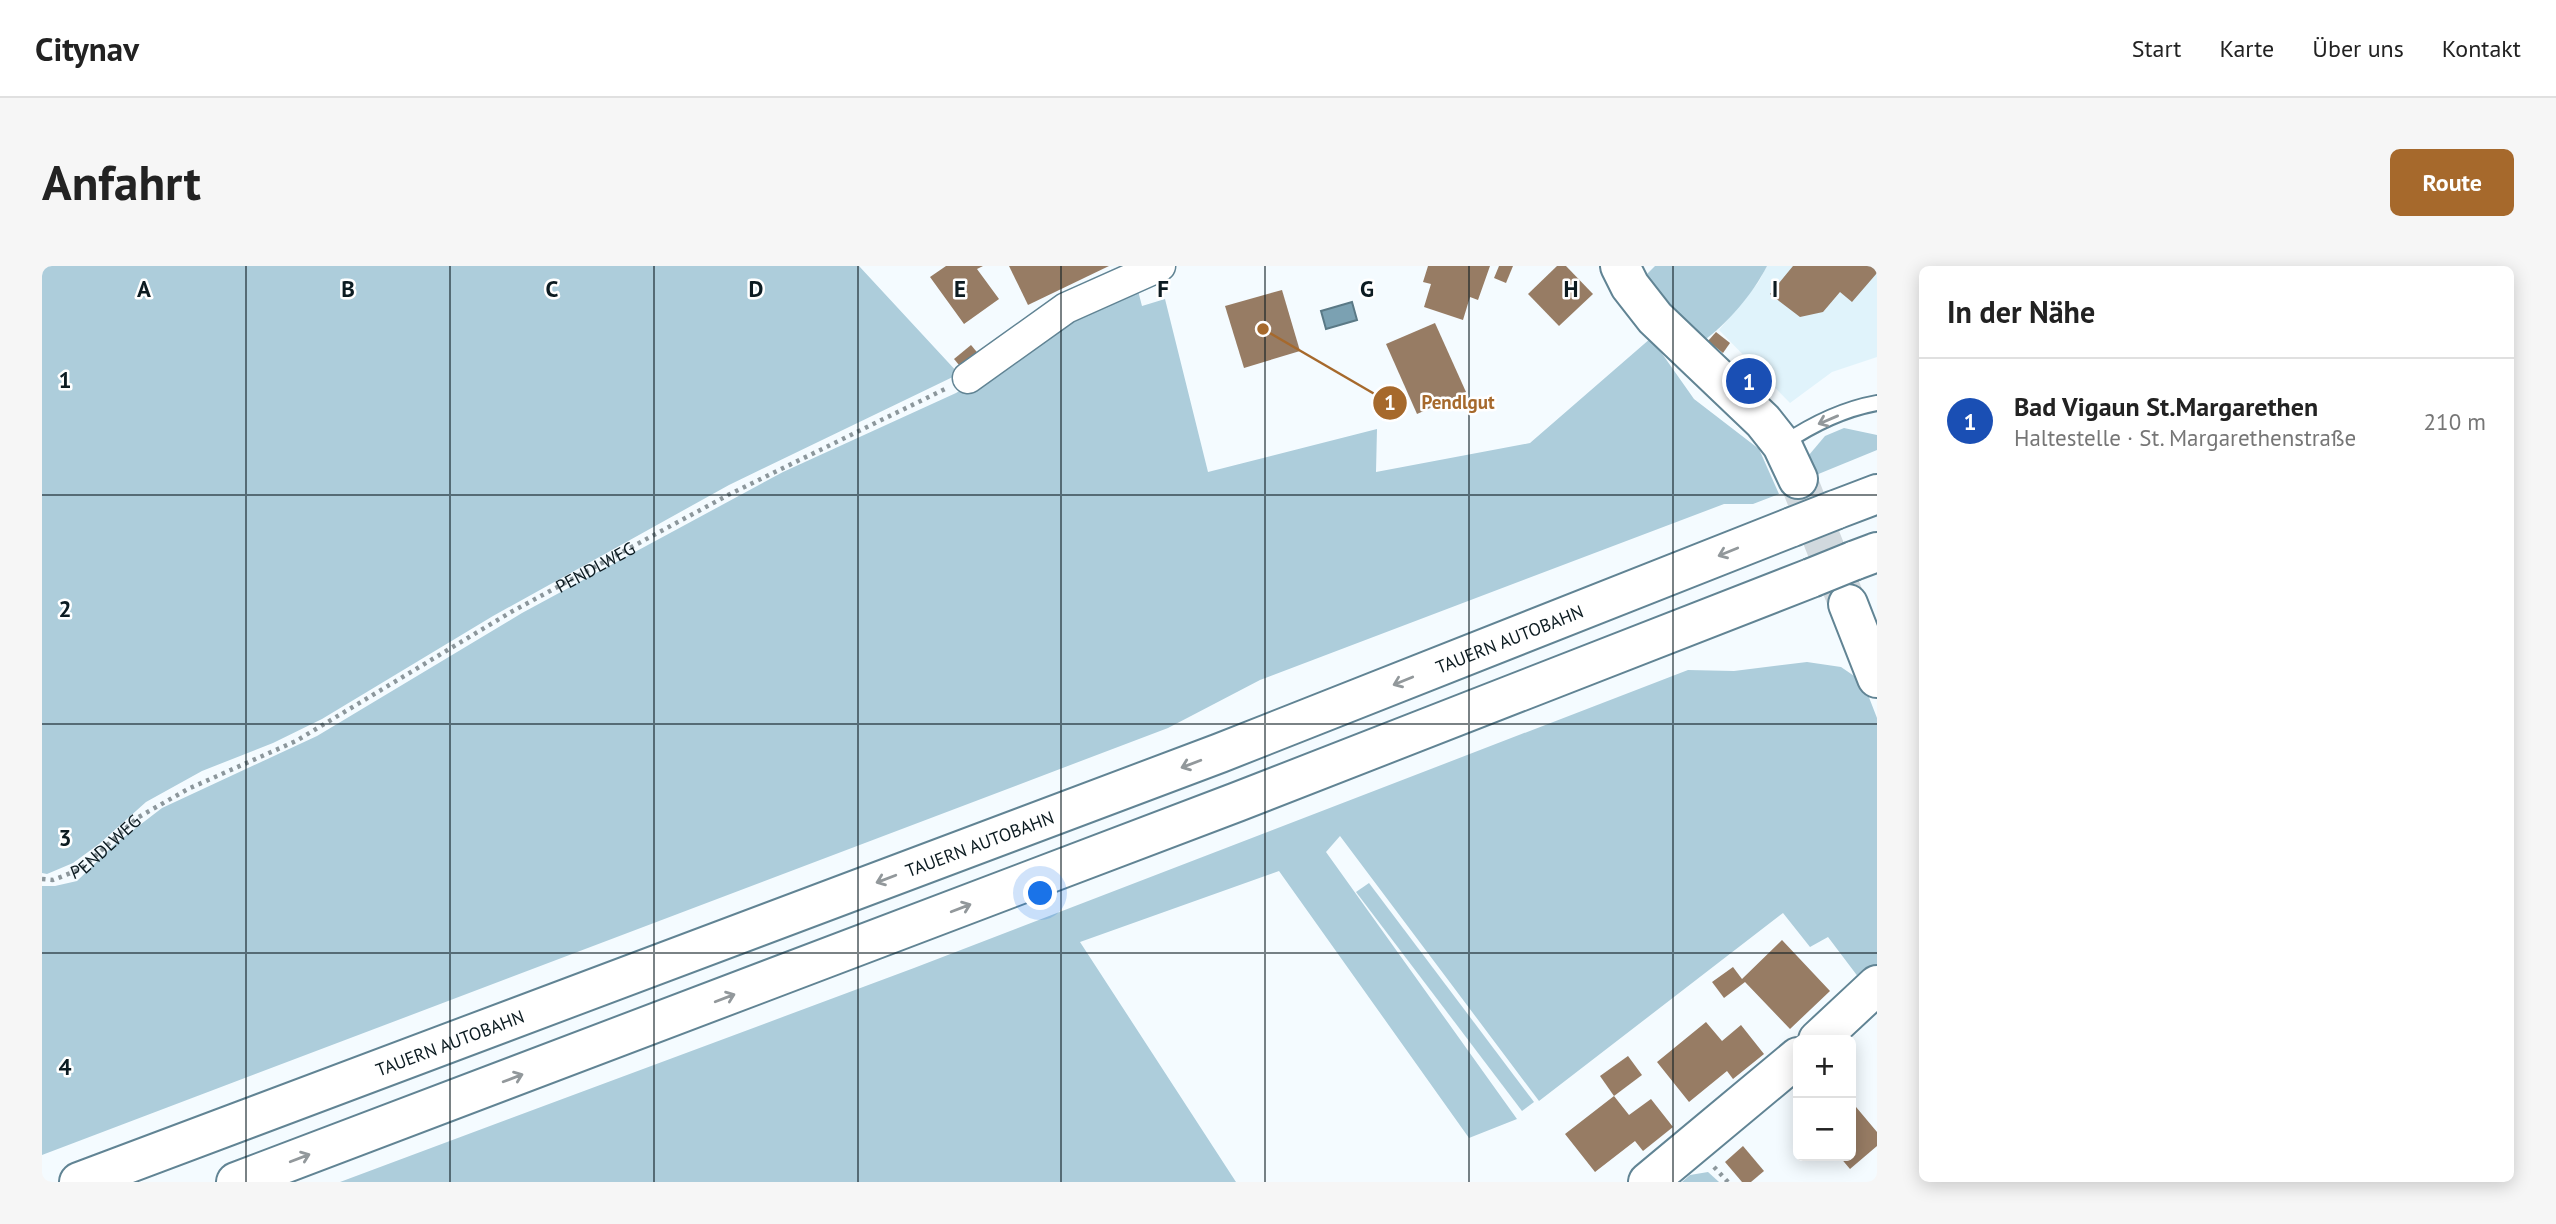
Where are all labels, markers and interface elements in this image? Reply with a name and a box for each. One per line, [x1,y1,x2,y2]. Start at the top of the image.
text: Citynav [35,27,139,70]
text: Start [2132,33,2181,64]
text: Karte [2219,33,2274,64]
text: Über uns [2312,33,2404,64]
text: Kontakt [2442,33,2521,64]
button: Route [2390,149,2514,216]
text: Anfahrt [42,150,201,214]
text: A [137,274,151,303]
text: B [341,274,355,303]
text: C [546,274,559,303]
text: D [749,274,763,303]
text: E [954,274,966,303]
text: F [1157,274,1169,303]
text: G [1360,274,1374,303]
text: H [1564,274,1578,303]
text: I [1772,274,1778,303]
text: In der Nähe [1947,292,2095,331]
pin: 1 [1726,355,1772,407]
text: 1 [58,365,72,394]
callout: Pendlgut [1373,383,1509,423]
text: 1 [1384,389,1396,416]
text: Pendlgut [1421,390,1495,414]
text: Bad Vigaun St.Margarethen [2014,390,2318,423]
text: 1 [1963,407,1977,436]
text: 210 m [2424,407,2486,436]
one-way arrow [1818,414,1839,427]
text: Haltestelle · St. Margarethenstraße [2014,423,2356,452]
street label: PENDLWEG [551,536,639,597]
one-way arrow [1718,547,1739,560]
text: 2 [58,594,72,623]
street label: TAUERN AUTOBAHN [1432,599,1586,678]
one-way arrow [1392,675,1414,688]
one-way arrow [1180,758,1202,771]
street label: TAUERN AUTOBAHN [902,805,1057,882]
street label: PENDLWEG [67,809,145,884]
text: 3 [58,823,72,852]
one-way arrow [876,874,898,886]
your location [1023,876,1057,910]
one-way arrow [949,900,971,913]
one-way arrow [714,990,736,1003]
street label: TAUERN AUTOBAHN [372,1004,527,1081]
map controls [1793,1035,1856,1161]
button: + [1793,1035,1856,1098]
text: 4 [58,1052,72,1081]
one-way arrow [501,1071,523,1083]
button: − [1793,1098,1856,1161]
one-way arrow [288,1151,310,1163]

